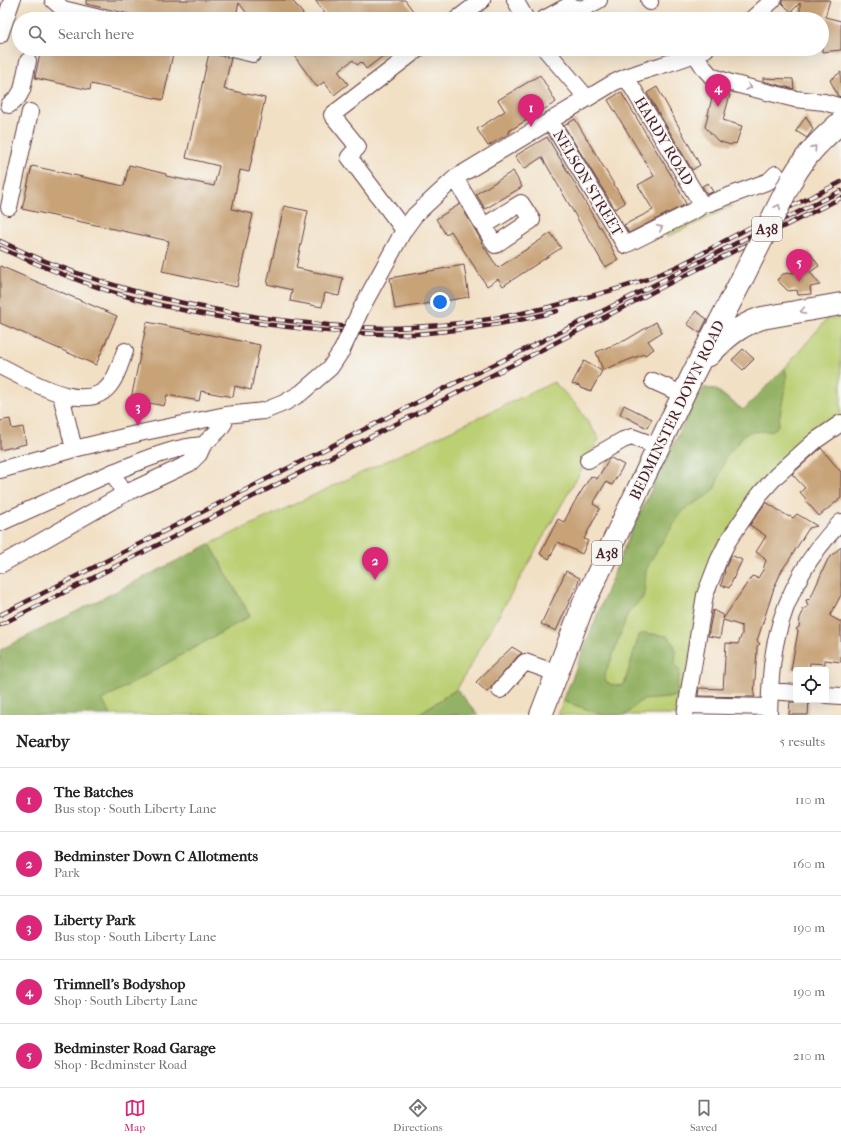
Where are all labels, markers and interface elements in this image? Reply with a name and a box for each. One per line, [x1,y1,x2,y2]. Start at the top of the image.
search box [12,12,829,56]
icon: search [26,23,48,45]
text: Search here [58,25,134,43]
pin: 4 [705,74,731,107]
one-way arrow [746,83,753,91]
street label: HARDY ROAD [630,93,698,189]
pin: 1 [518,94,544,127]
street label: NELSON STREET [549,127,627,240]
one-way arrow [809,145,816,152]
one-way arrow [774,203,781,211]
road number: A38 [752,217,782,241]
one-way arrow [656,225,663,233]
pin: 5 [786,249,812,282]
your location [430,292,450,312]
one-way arrow [800,306,806,314]
street label: BEDMINSTER DOWN ROAD [626,317,728,503]
pin: 3 [125,393,151,426]
road number: A38 [592,541,622,565]
pin: 2 [362,547,388,580]
map controls [793,667,829,703]
button: locate [793,667,829,703]
text: Nearby [16,731,70,751]
text: 5 results [780,734,825,749]
text: The Batches [54,783,133,801]
text: 1 [27,792,31,807]
text: 110 m [795,792,825,807]
text: Bus stop · South Liberty Lane [54,801,216,816]
text: Bedminster Down C Allotments [54,847,258,865]
text: 2 [26,856,32,871]
text: 160 m [793,856,825,871]
text: Park [54,865,80,880]
text: Liberty Park [54,911,135,929]
text: 3 [26,920,32,935]
text: 190 m [793,920,825,935]
text: Bus stop · South Liberty Lane [54,929,216,944]
text: Trimnell's Bodyshop [54,975,185,993]
text: 4 [25,984,33,999]
text: 190 m [793,984,825,999]
text: Shop · South Liberty Lane [54,993,198,1008]
text: Bedminster Road Garage [54,1039,216,1057]
text: 5 [26,1048,32,1063]
text: 210 m [793,1048,825,1063]
text: Shop · Bedminster Road [54,1057,187,1072]
tab: Map [124,1097,146,1134]
tab: Directions [393,1097,443,1134]
tab: Saved [690,1097,717,1134]

